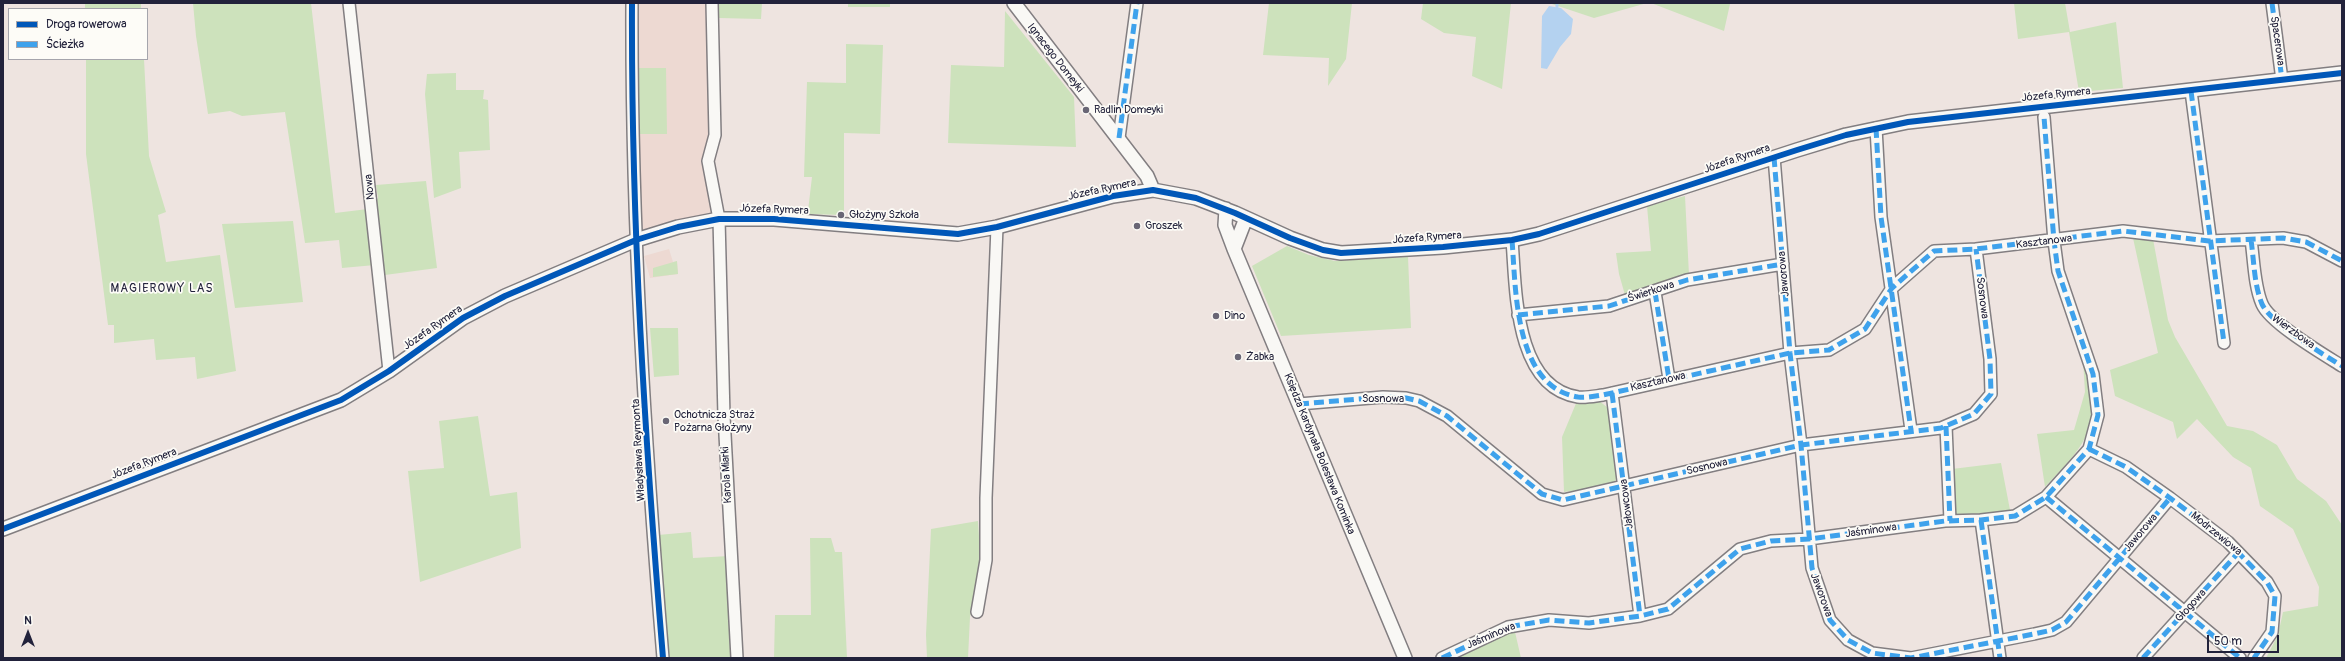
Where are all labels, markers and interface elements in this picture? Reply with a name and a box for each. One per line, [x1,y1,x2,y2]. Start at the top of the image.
legend [8,8,148,60]
street label: Spacerowa [2267,15,2287,67]
text: Droga rowerowa [46,17,127,32]
street label: Ignacego Domeyki [1024,21,1086,95]
text: Ścieżka [46,37,84,52]
street label: Józefa Rymera [2021,85,2091,105]
place label: Radlin Domeyki [1094,103,1163,117]
marker: Radlin Domeyki [1081,105,1091,115]
street label: Józefa Rymera [1702,141,1772,177]
street label: Nowa [362,173,378,201]
street label: Józefa Rymera [1067,176,1137,204]
street label: Józefa Rymera [739,202,809,218]
place label: Głożyny Szkoła [849,208,919,222]
marker: Głożyny Szkoła [836,210,846,220]
place label: Groszek [1145,219,1183,233]
marker: Groszek [1132,221,1142,231]
street label: Józefa Rymera [1392,229,1462,247]
street label: Kasztanowa [2015,232,2073,252]
street label: Jaworowa [1775,251,1793,297]
street label: Sosnowa [1973,276,1991,320]
street label: Świerkowa [1626,278,1676,306]
district label: MAGIEROWY LAS [111,282,213,296]
street label: Józefa Rymera [401,303,465,353]
place label: Dino [1224,309,1245,323]
marker: Dino [1211,311,1221,321]
street label: Wierzbowa [2269,312,2317,352]
place label: Żabka [1246,350,1274,364]
marker: Żabka [1233,352,1243,362]
street label: Kasztanowa [1629,369,1687,395]
street label: Księdza Kardynała Bolesława Kominka [1281,371,1357,537]
street label: Sosnowa [1362,392,1404,406]
street label: Władysława Reymonta [630,398,648,502]
place label: Ochotnicza Straż Pożarna Głożyny [674,408,755,434]
marker: Ochotnicza Straż Pożarna Głożyny [661,416,671,426]
street label: Józefa Rymera [109,445,179,483]
street label: Karola Miarki [719,446,735,504]
street label: Sosnowa [1685,456,1729,478]
street label: Jałowcowa [1617,478,1637,530]
street label: Modrzewiowa [2188,509,2244,559]
street label: Jaworowa [2121,511,2161,555]
street label: Jaśminowa [1844,521,1898,541]
street label: Jaworowa [1807,571,1835,619]
street label: Głogowa [2173,587,2209,625]
north arrow [8,613,48,653]
text: N [24,614,32,627]
street label: Jaśminowa [1465,620,1517,652]
scale bar [2209,627,2281,653]
text: 50 m [2214,634,2242,649]

